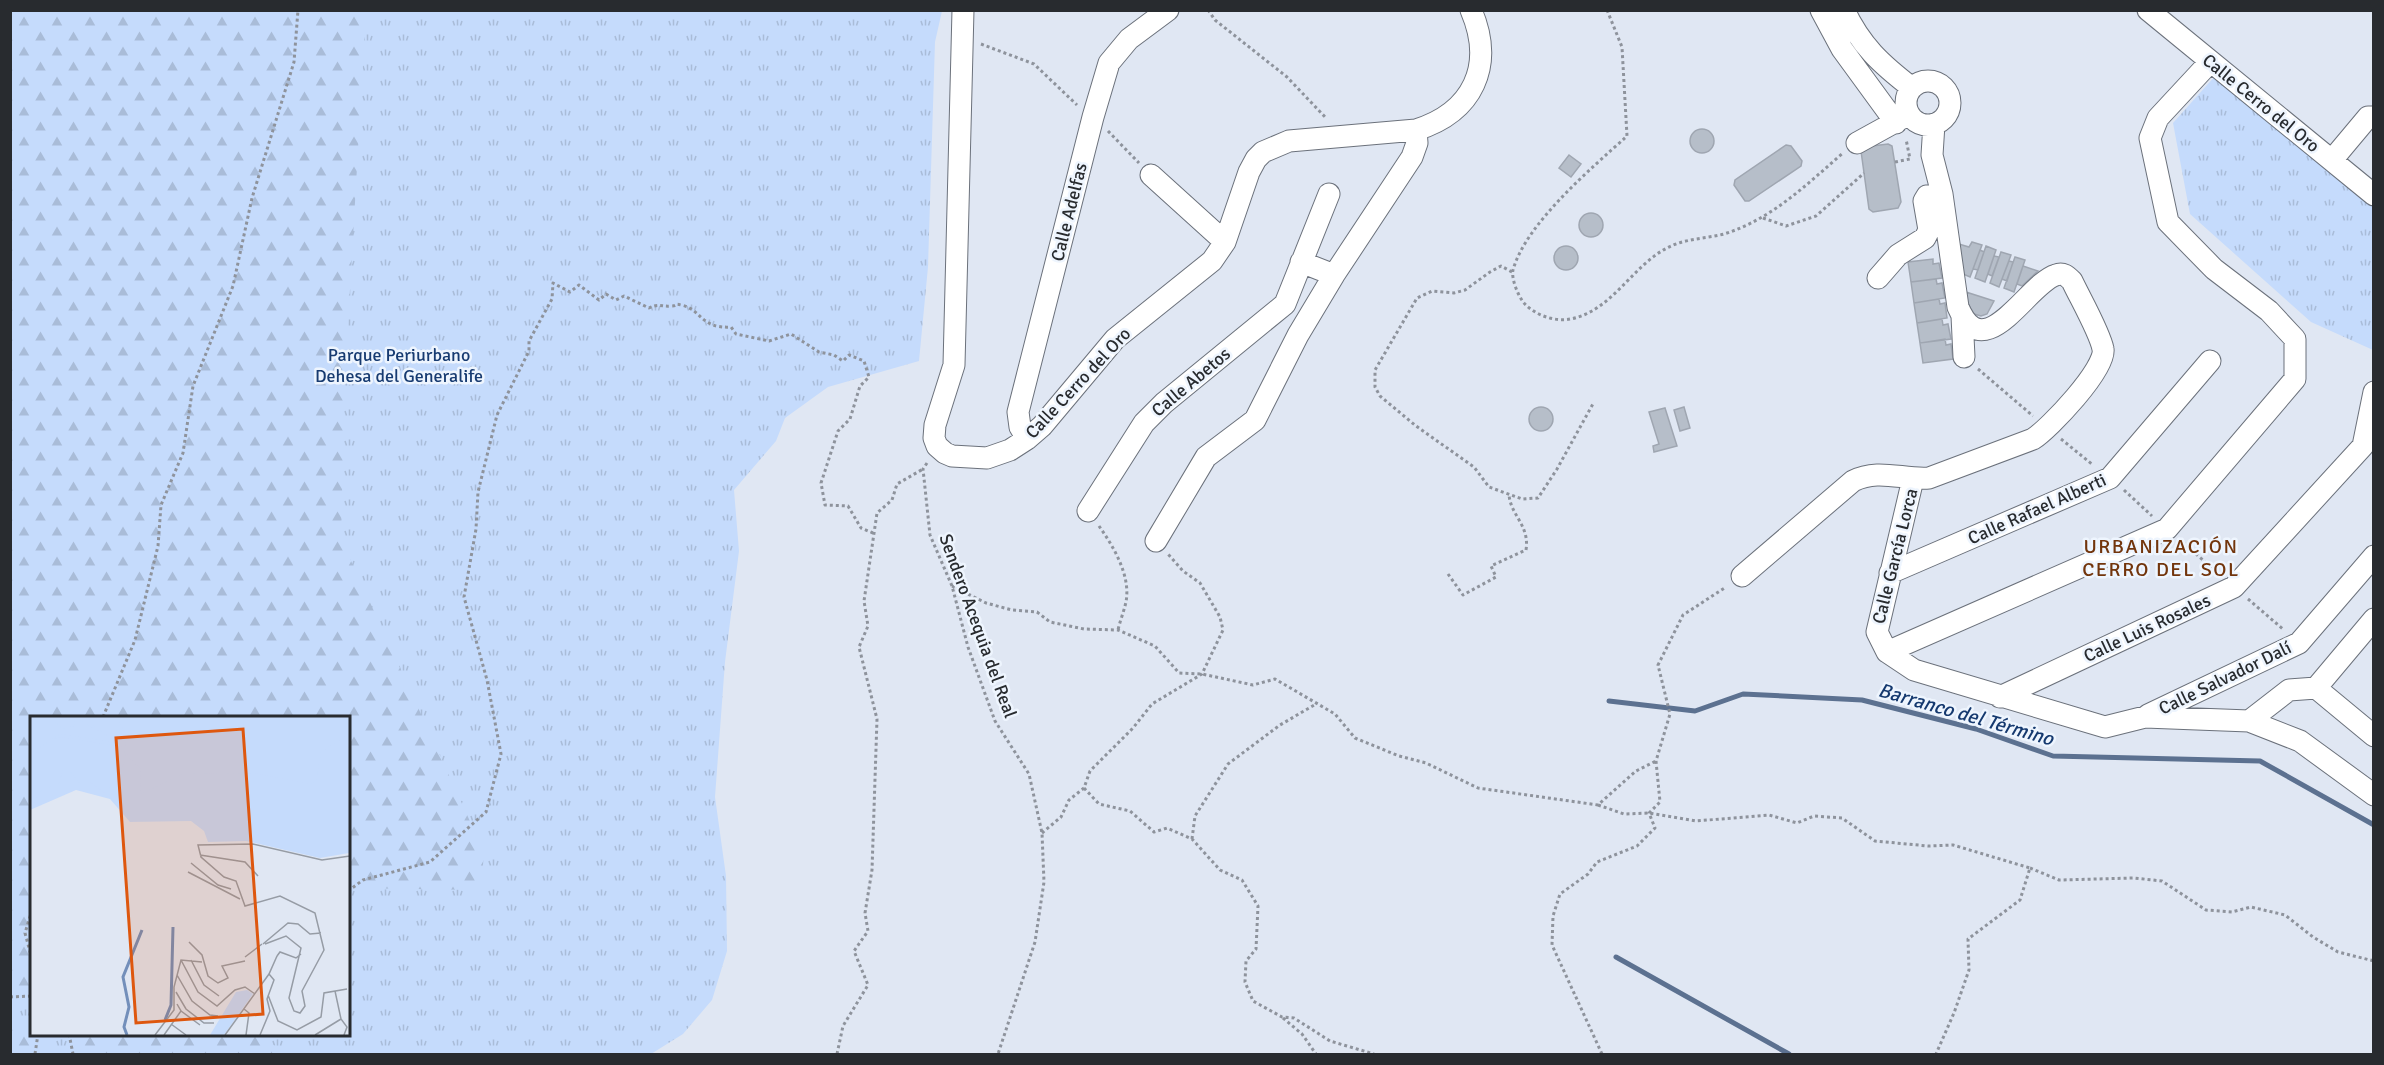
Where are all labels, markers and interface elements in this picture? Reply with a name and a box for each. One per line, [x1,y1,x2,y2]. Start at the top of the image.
street label: Calle Cerro del Oro [2198,49,2324,157]
street label: Calle Adelfas [1046,160,1092,264]
street label: Calle Cerro del Oro [1021,323,1135,443]
street label: Calle Abetos [1147,343,1235,421]
park label: Parque Periurbano Dehesa del Generalife [315,344,483,387]
street label: Calle Rafael Alberti [1964,469,2110,549]
street label: Calle García Lorca [1868,486,1922,626]
street label: Sendero Acequia del Real [934,531,1022,721]
district label: URBANIZACIÓN CERRO DEL SOL [2082,534,2240,582]
street label: Calle Luis Rosales [2080,589,2214,667]
street label: Calle Salvador Dalí [2155,636,2295,720]
water label: Barranco del Término [1875,678,2058,752]
inset map [30,716,350,1035]

